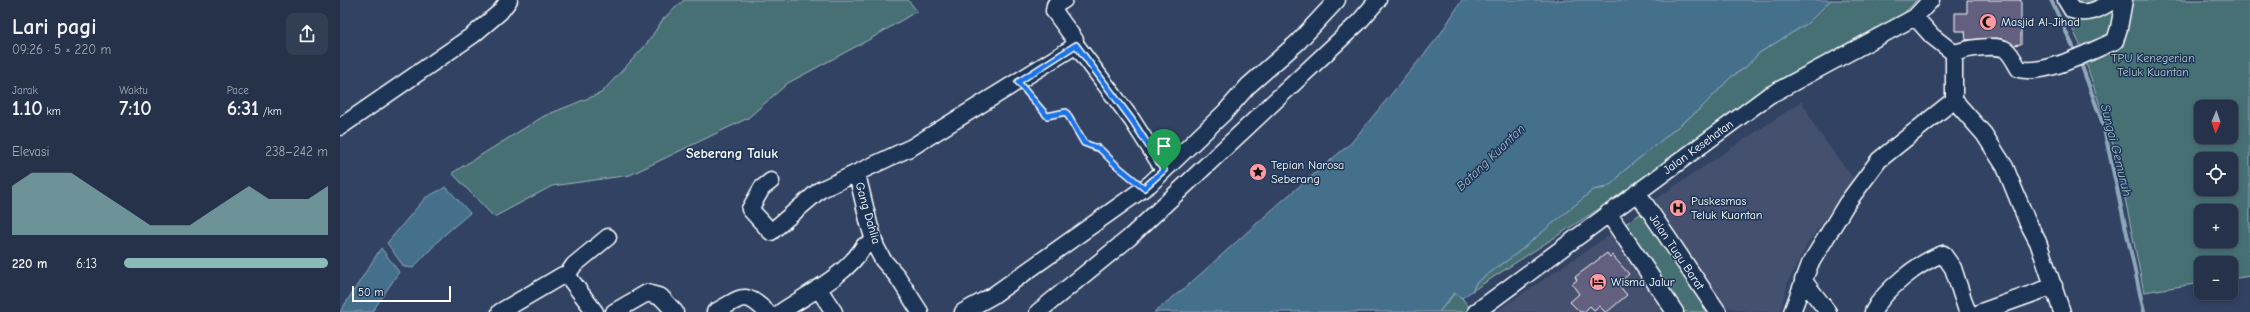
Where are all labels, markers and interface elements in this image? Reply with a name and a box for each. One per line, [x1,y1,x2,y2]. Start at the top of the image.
mosque icon: Masjid Al-Jihad [1978,12,1998,32]
button: share [286,13,328,55]
text: Lari pagi [12,14,97,40]
place label: Masjid Al-Jihad [2001,15,2080,29]
text: 09:26 · 5 × 220 m [12,42,111,57]
park label: TPU Kenegerian Teluk Kuantan [2111,51,2195,79]
text: Jarak [12,84,38,97]
text: Waktu [119,84,148,97]
text: Pace [227,84,249,97]
text: 1.10 [12,97,43,120]
text: 7:10 [119,97,152,120]
text: 6:31 [227,97,259,120]
north arrow [2194,100,2238,144]
map controls [2194,100,2238,300]
water label: Sungai Gemuruh [2098,103,2135,198]
text: km [43,105,61,118]
text: /km [259,105,282,118]
street label: Jalan Kesehatan [1660,117,1736,177]
water label: Batang Kuantan [1453,121,1528,194]
pin [1147,129,1181,170]
icon: arrive [1153,135,1175,157]
text: Elevasi [12,144,49,159]
text: 238–242 m [265,144,328,159]
district label: Seberang Taluk [686,145,778,162]
button: locate [2194,152,2238,196]
place label: Tepian Narosa Seberang [1271,158,1344,186]
place icon: Tepian Narosa Seberang [1248,162,1268,182]
street label: Gang Dahlia [853,181,883,245]
place label: Puskesmas Teluk Kuantan [1691,194,1763,222]
hospital icon: Puskesmas Teluk Kuantan [1668,198,1688,218]
button: + [2194,204,2238,248]
street label: Jalan Tugu Barat [1647,212,1708,293]
text: 220 m [12,256,47,271]
text: 6:13 [76,256,97,271]
button: − [2194,256,2238,300]
hotel icon: Wisma Jalur [1588,272,1608,292]
place label: Wisma Jalur [1611,275,1675,289]
scale bar [352,284,451,303]
text: 50 m [358,286,383,299]

